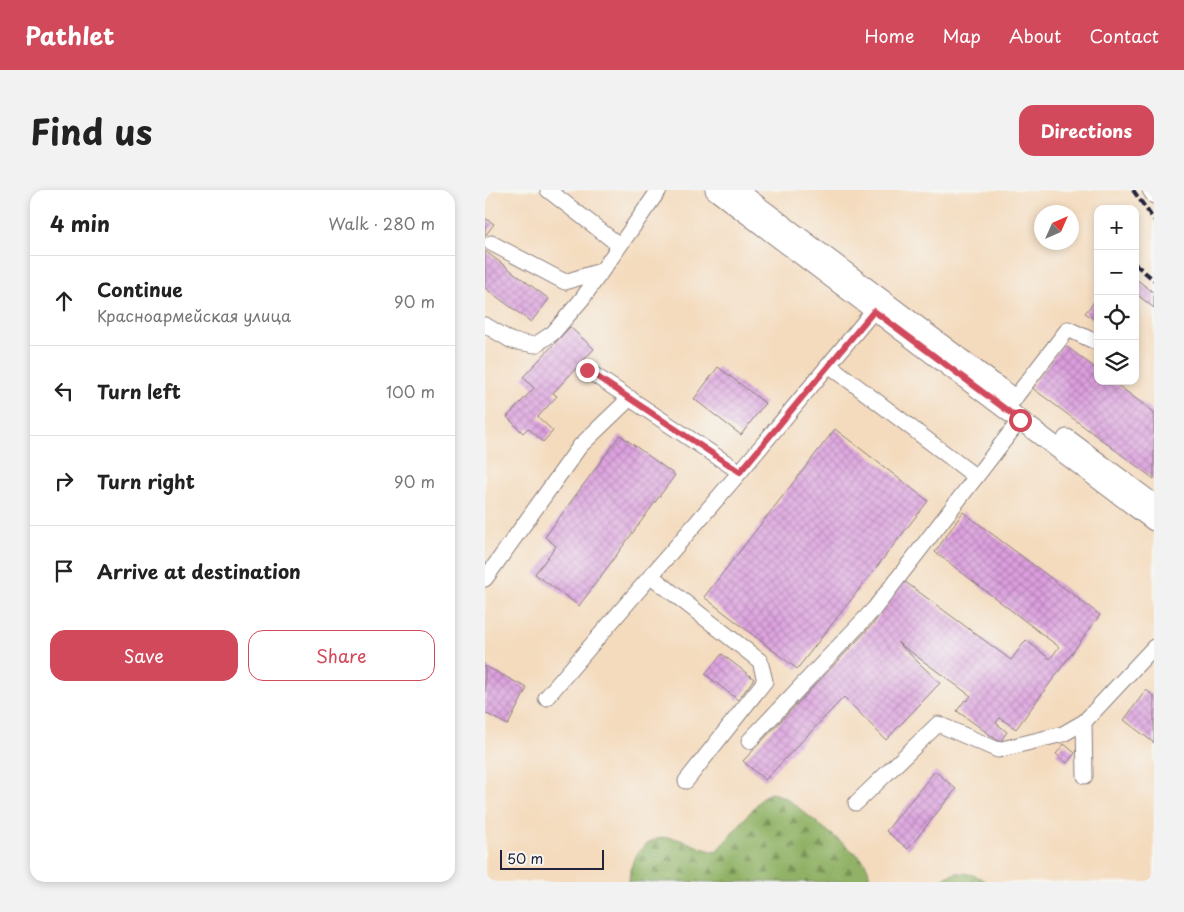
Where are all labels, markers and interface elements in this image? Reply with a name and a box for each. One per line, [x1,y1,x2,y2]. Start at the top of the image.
text: Pathlet [25,17,115,53]
text: Home [864,22,914,49]
text: Map [942,22,981,49]
text: About [1009,22,1061,49]
text: Contact [1089,22,1159,49]
text: Find us [30,104,152,157]
button: Directions [1019,105,1154,156]
north arrow [1034,205,1079,250]
map controls [1094,205,1139,385]
button: + [1094,205,1139,250]
text: 4 min [50,207,110,239]
text: Walk · 280 m [328,211,435,235]
button: − [1094,250,1139,295]
text: Continue [97,275,183,303]
icon: ahead [50,287,78,315]
text: 90 m [394,289,435,313]
button: locate [1094,295,1139,340]
text: Красноармейская улица [97,303,291,327]
button: layers [1094,340,1139,385]
route end [576,359,599,382]
icon: left [50,377,78,405]
text: Turn left [97,377,181,405]
text: 100 m [386,379,435,403]
route start [1009,409,1032,432]
icon: right [50,467,78,495]
text: Turn right [97,467,195,495]
text: 90 m [394,469,435,493]
icon: arrive [50,557,78,585]
text: Arrive at destination [97,557,301,585]
button: Save [50,630,238,681]
button: Share [248,630,435,681]
scale bar [500,847,604,870]
text: 50 m [507,848,543,869]

